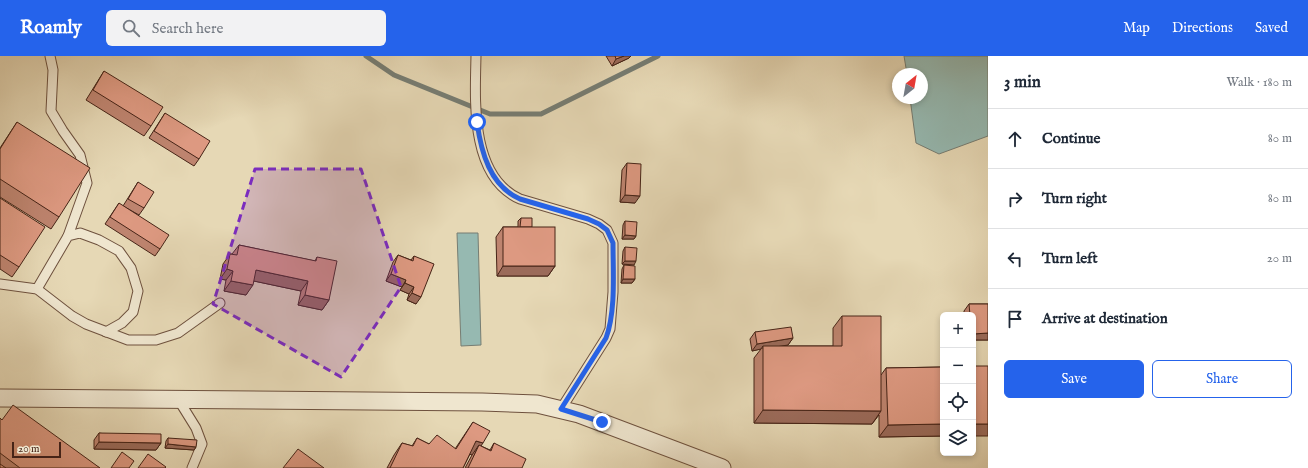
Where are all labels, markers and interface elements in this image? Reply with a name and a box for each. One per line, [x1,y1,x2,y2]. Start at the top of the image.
search box [106,10,386,46]
text: Roamly [20,16,82,40]
icon: search [120,17,142,39]
text: Search here [152,19,223,38]
text: Map [1123,19,1150,37]
text: Directions [1172,19,1233,37]
text: Saved [1255,19,1288,37]
north arrow [892,68,928,104]
text: 3 min [1004,72,1041,93]
text: Walk · 180 m [1227,74,1292,91]
route start [468,113,486,131]
icon: ahead [1004,128,1026,150]
text: Continue [1042,129,1100,148]
text: 80 m [1268,130,1292,147]
icon: right [1004,188,1026,210]
text: Turn right [1042,189,1107,208]
text: 80 m [1268,190,1292,207]
icon: left [1004,248,1026,270]
text: Turn left [1042,249,1098,268]
text: 20 m [1267,250,1292,267]
icon: arrive [1004,308,1026,330]
text: Arrive at destination [1042,309,1168,328]
map controls [940,312,976,456]
button: + [940,312,976,348]
button: − [940,348,976,384]
button: Save [1004,360,1144,398]
button: Share [1152,360,1292,398]
button: locate [940,384,976,420]
route end [593,413,611,431]
button: layers [940,420,976,456]
scale bar [12,440,61,459]
text: 20 m [18,442,39,456]

